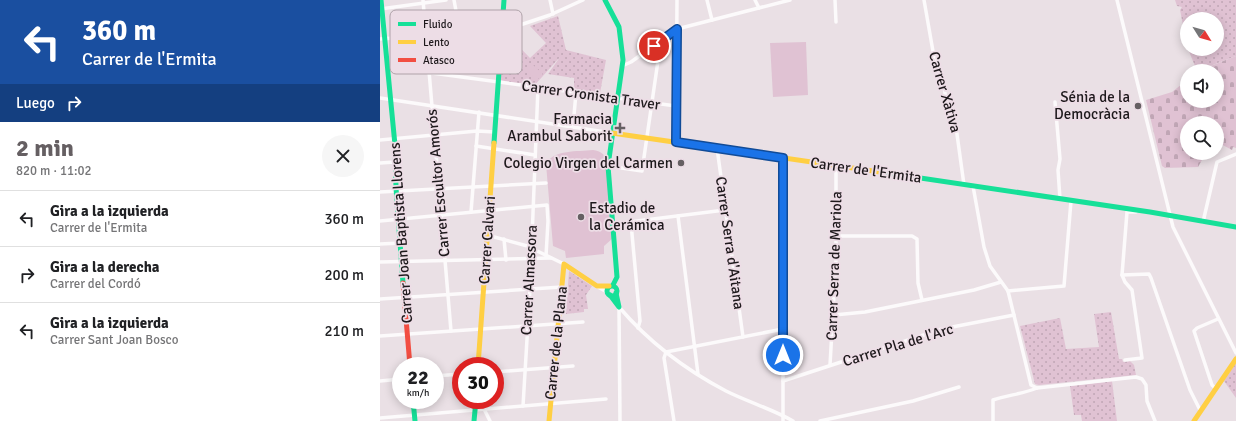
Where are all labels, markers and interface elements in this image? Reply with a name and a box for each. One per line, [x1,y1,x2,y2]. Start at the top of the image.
legend [390,10,522,74]
north arrow [1180,12,1224,56]
map controls [1180,12,1224,160]
text: 360 m [82,14,156,48]
icon: left [16,16,68,68]
text: Fluido [423,18,453,31]
pin [637,29,671,63]
icon: arrive [643,35,665,57]
text: Lento [423,36,450,49]
text: Carrer de l'Ermita [82,48,217,70]
street label: Carrer Xàtiva [925,49,965,135]
text: Atasco [423,54,455,67]
button: sound [1180,64,1224,108]
street label: Carrer Cronista Traver [521,76,662,114]
place label: Sénia de la Democràcia [1054,88,1130,123]
icon: right [63,92,85,114]
text: Luego [16,94,55,112]
marker: Sénia de la Democràcia [1133,101,1143,111]
street label: Carrer Escultor Amorós [423,108,453,258]
place label: Farmacia Arambul Saborit [507,110,612,145]
button: search [1180,116,1224,160]
marker: Farmacia Arambul Saborit [615,123,625,133]
text: 2 min [16,133,74,163]
button: close [322,135,364,177]
street label: Carrer Joan Baptista Llorens [386,142,416,324]
street label: Carrer de l'Ermita [809,153,923,187]
place label: Colegio Virgen del Carmen [504,154,673,172]
marker: Colegio Virgen del Carmen [676,158,686,168]
text: 820 m · 11:02 [16,163,92,179]
street label: Carrer Serra d'Aitana [712,175,748,311]
street label: Carrer Serra de Mariola [822,191,846,341]
street label: Carrer Calvari [475,195,499,285]
place label: Estadio de la Cerámica [589,199,665,234]
text: Gira a la izquierda [50,202,169,220]
icon: left [16,208,38,230]
text: 360 m [324,210,364,228]
marker: Estadio de la Cerámica [576,212,586,222]
text: Carrer de l'Ermita [50,220,147,236]
street label: Carrer Almassora [517,224,541,336]
text: Gira a la derecha [50,258,160,276]
icon: right [16,264,38,286]
text: 200 m [324,266,364,284]
text: Carrer del Cordó [50,276,141,292]
street label: Carrer de la Plana [541,285,571,401]
text: Gira a la izquierda [50,314,169,332]
icon: left [16,320,38,342]
street label: Carrer Pla de l'Arc [840,320,956,370]
text: 210 m [324,322,364,340]
text: Carrer Sant Joan Bosco [50,332,178,348]
position arrow [762,334,804,376]
speed limit sign: 30 [452,357,504,409]
text: 22 [407,365,429,390]
text: km/h [407,387,429,399]

